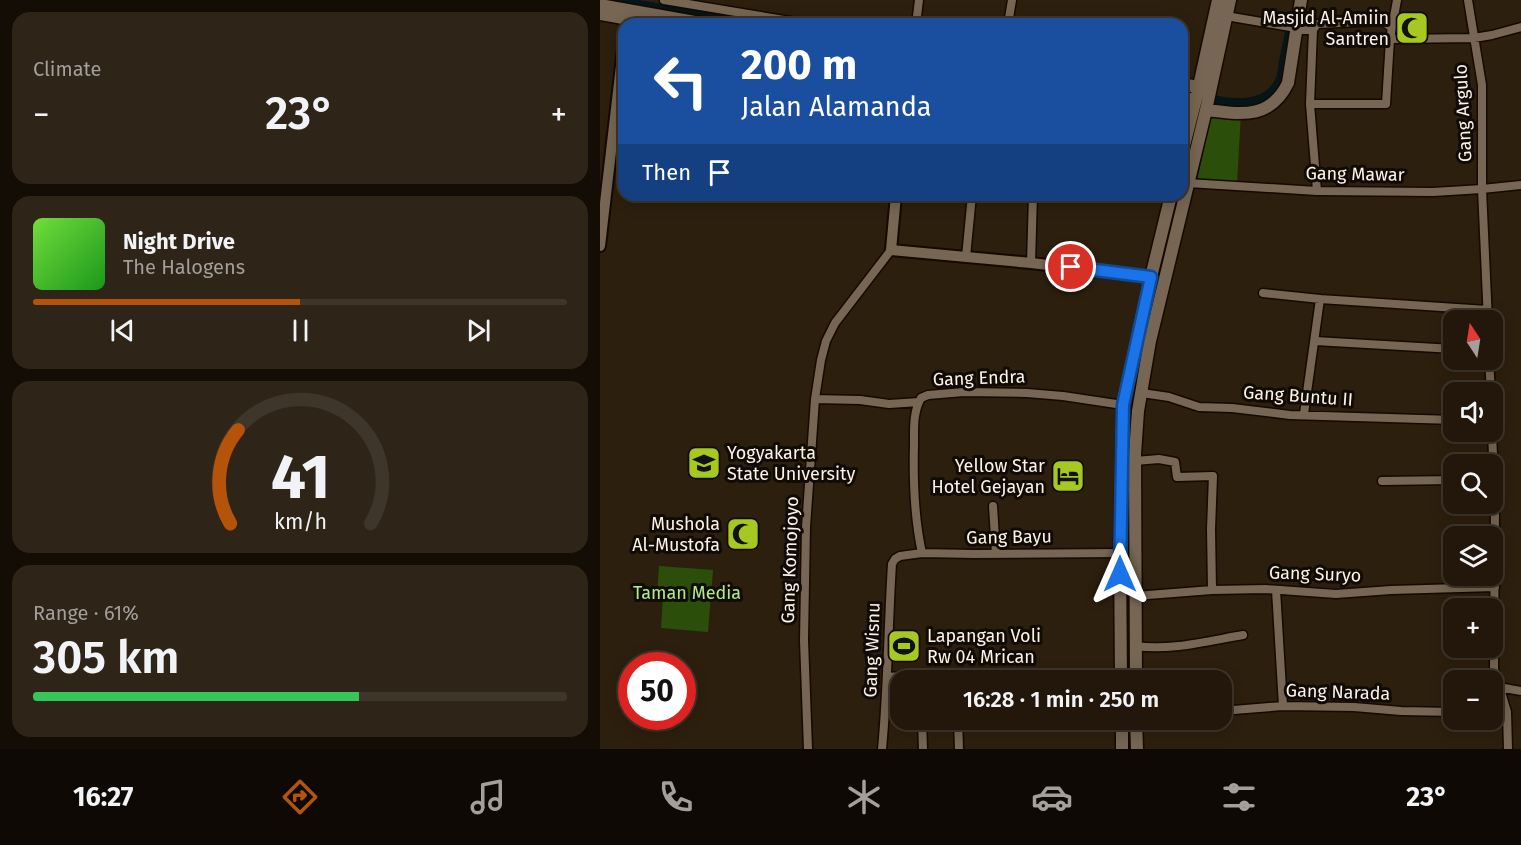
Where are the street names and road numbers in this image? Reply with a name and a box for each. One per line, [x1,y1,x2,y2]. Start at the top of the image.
street label: Gang Argulo [1449,63,1477,163]
street label: Gang Mawar [1305,162,1405,186]
street label: Gang Endra [932,365,1026,391]
street label: Gang Buntu II [1242,381,1354,411]
street label: Gang Komojoyo [777,496,803,624]
street label: Gang Bayu [966,525,1052,549]
street label: Gang Suryo [1268,561,1362,587]
street label: Gang Wisnu [859,602,885,698]
street label: Gang Narada [1285,679,1391,705]

